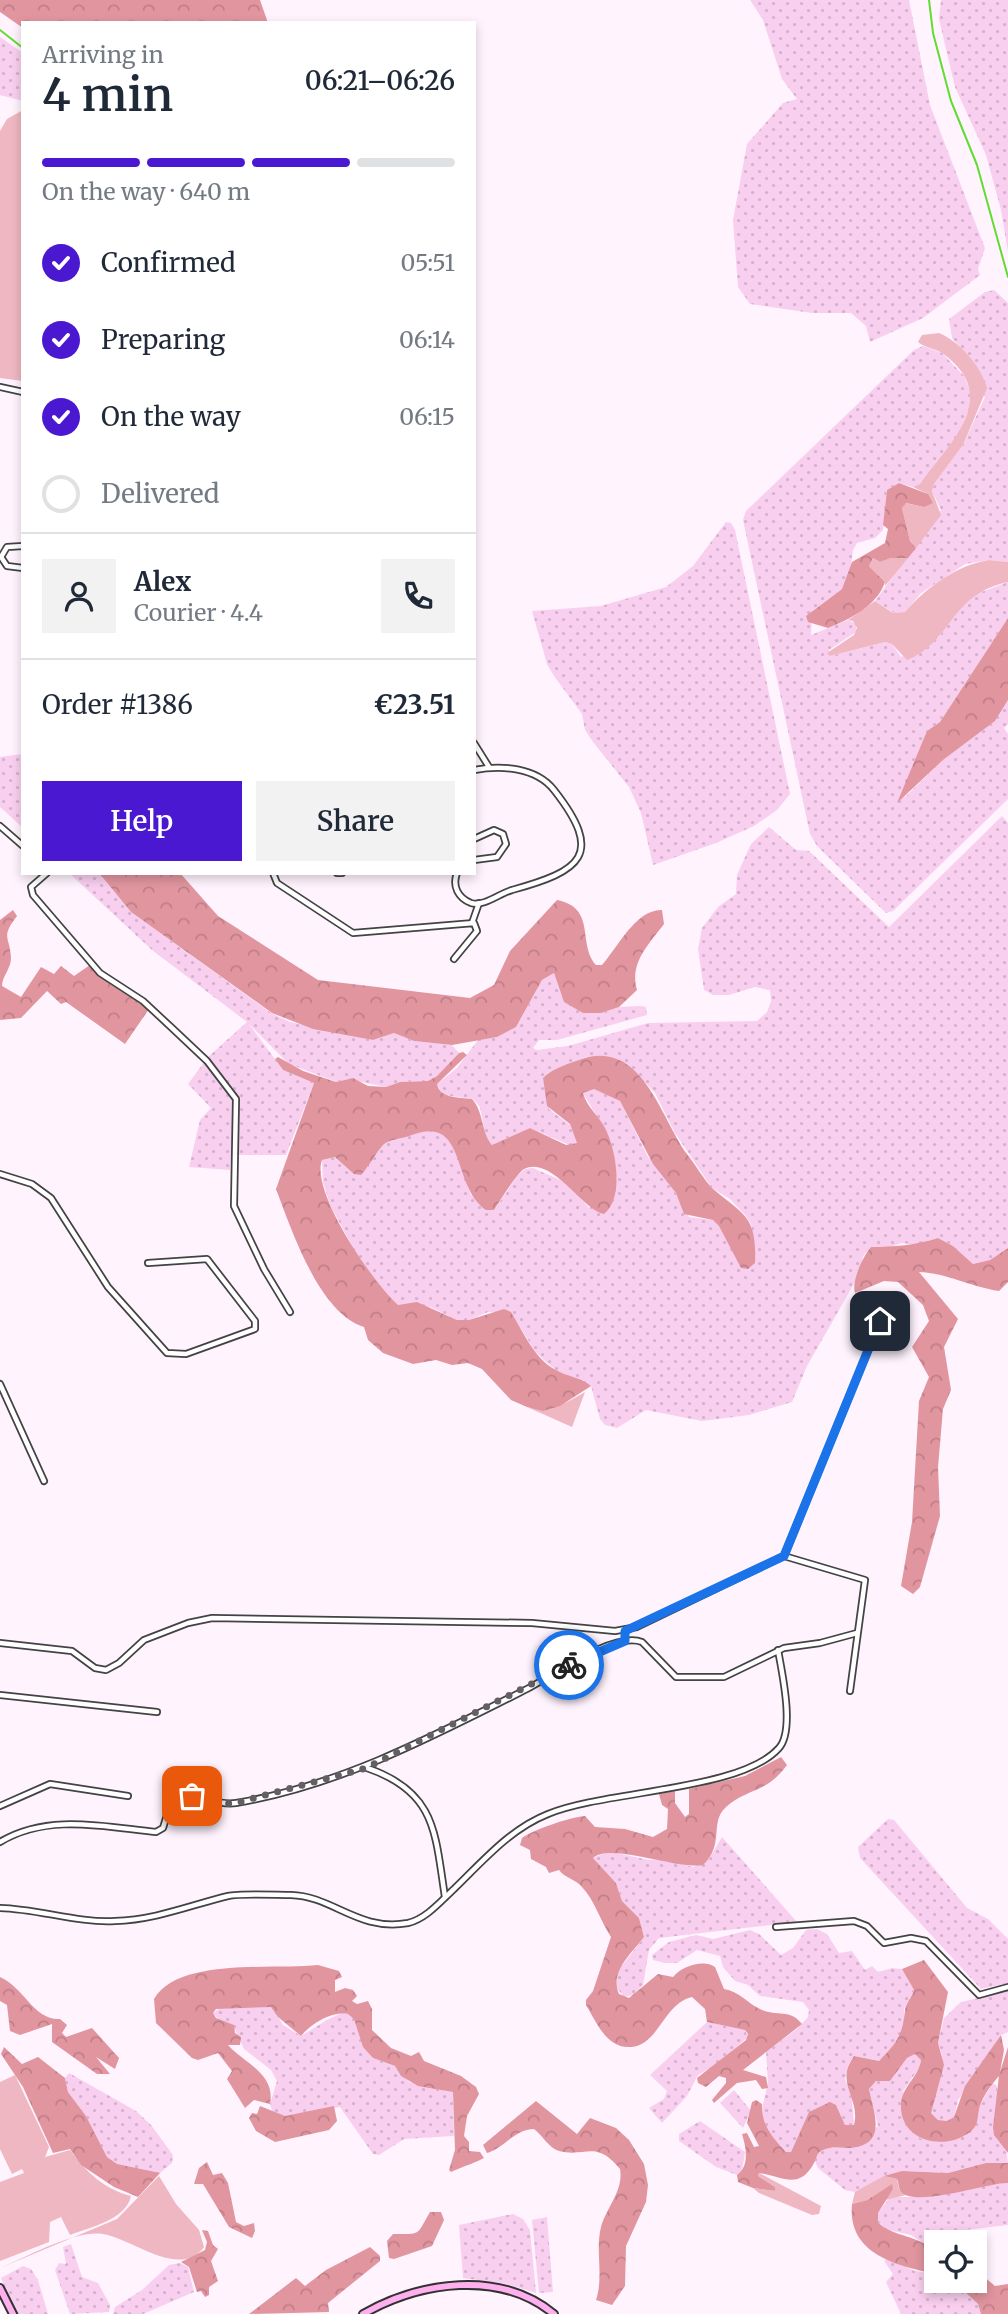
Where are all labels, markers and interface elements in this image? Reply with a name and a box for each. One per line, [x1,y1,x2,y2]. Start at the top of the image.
text: Arriving in [42,40,164,69]
text: 06:21–06:26 [305,64,455,97]
text: 4 min [42,66,173,124]
text: On the way · 640 m [42,177,250,206]
icon: check [42,244,80,282]
text: Confirmed [101,246,236,279]
text: 05:51 [401,248,455,277]
icon: check [42,321,80,359]
text: Preparing [101,323,225,356]
text: 06:14 [399,325,455,354]
icon: check [42,398,80,436]
text: On the way [101,400,241,433]
text: 06:15 [399,402,455,431]
text: Delivered [101,477,220,510]
button: person [42,559,116,633]
button: phone [381,559,455,633]
text: Alex [134,565,191,598]
text: Courier · 4.4 [134,598,263,627]
text: Order #1386 [42,688,193,721]
text: €23.51 [374,688,455,721]
button: Help [42,781,242,861]
button: Share [256,781,455,861]
pin [850,1291,910,1351]
icon: home [861,1302,899,1340]
courier [534,1630,604,1700]
icon: bike [550,1646,588,1684]
pin [162,1766,222,1826]
icon: bag [173,1777,211,1815]
map controls [924,2230,987,2293]
button: locate [924,2230,987,2293]

